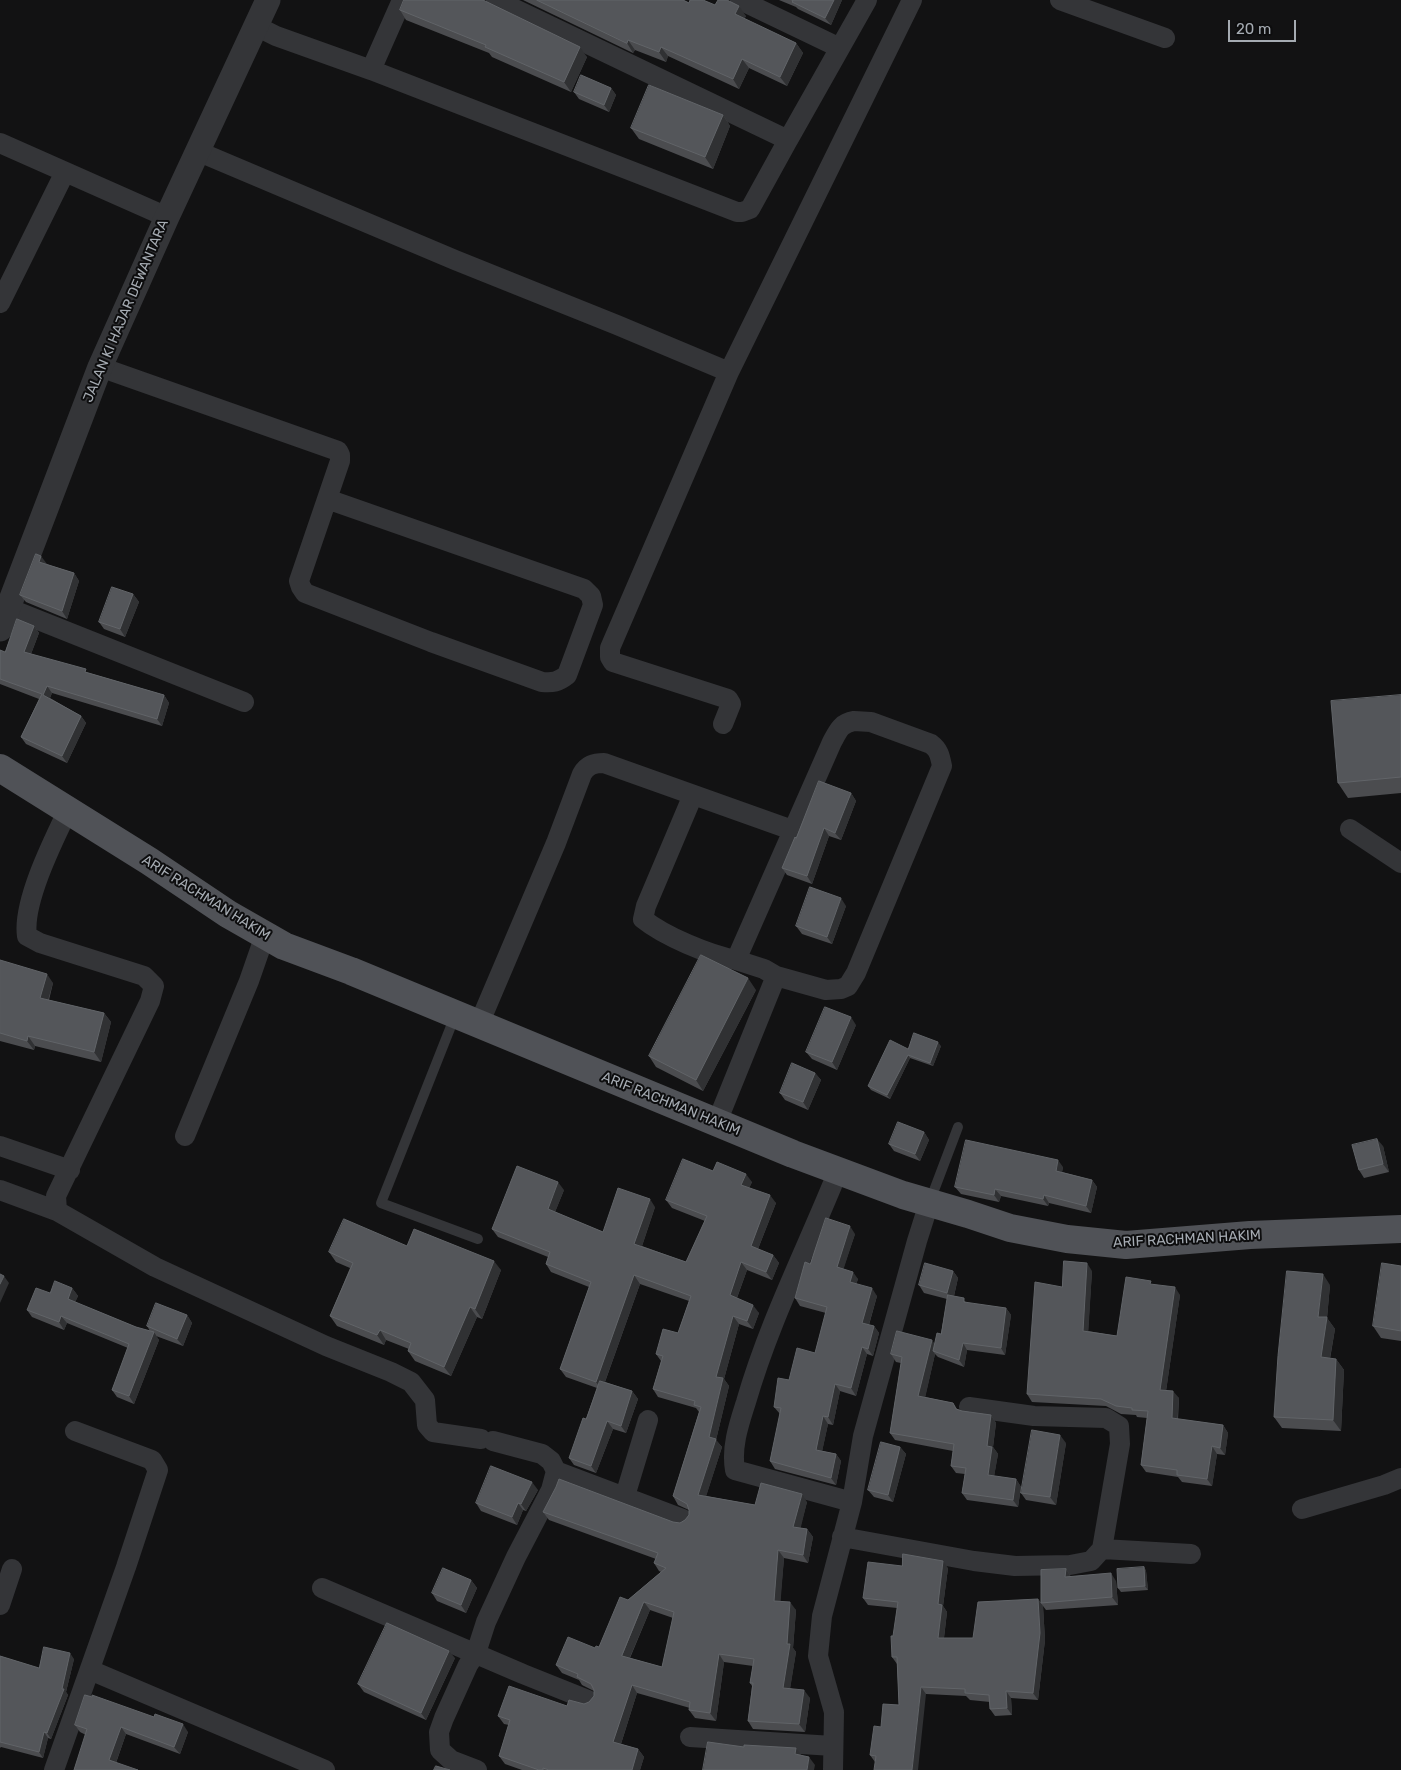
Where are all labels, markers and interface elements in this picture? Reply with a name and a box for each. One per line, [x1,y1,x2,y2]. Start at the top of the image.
scale bar [1231,10,1298,42]
text: 20 m [1236,20,1271,38]
street label: JALAN KI HAJAR DEWANTARA [80,217,172,405]
street label: ARIF RACHMAN HAKIM [139,852,273,944]
street label: ARIF RACHMAN HAKIM [599,1068,743,1140]
street label: ARIF RACHMAN HAKIM [1113,1227,1261,1251]

